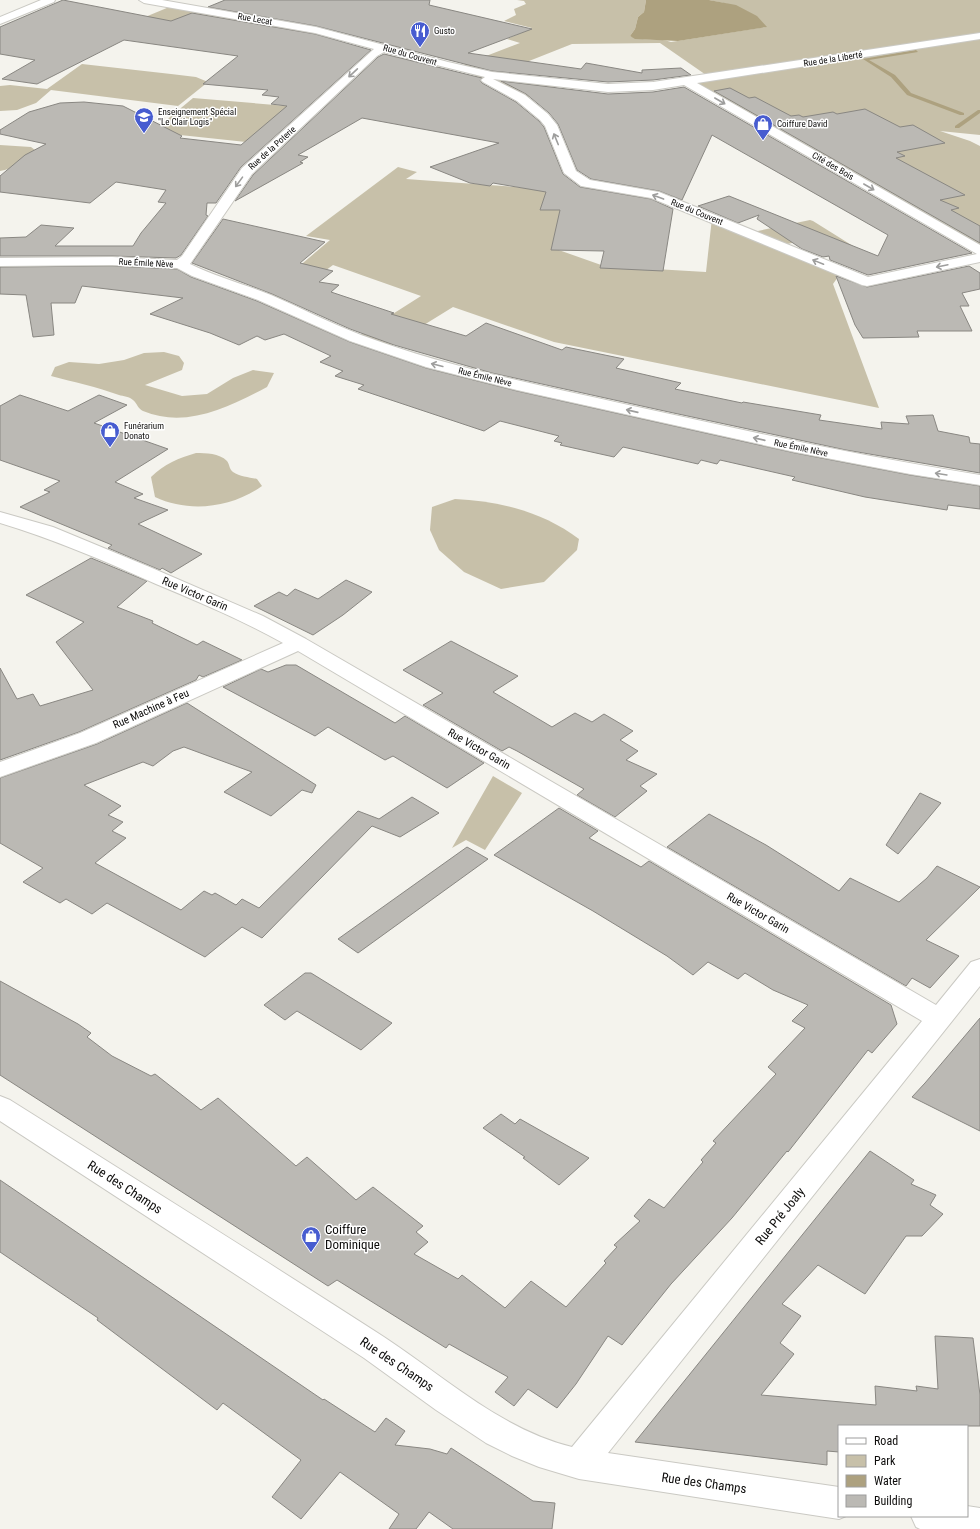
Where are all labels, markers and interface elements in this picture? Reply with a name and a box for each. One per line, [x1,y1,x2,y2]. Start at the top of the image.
street label: Rue Lecat [237,11,273,27]
restaurant icon: Gusto [409,20,431,48]
place label: Gusto [434,26,455,36]
street label: Rue du Couvent [382,43,438,68]
street label: Rue de la Liberté [803,49,863,69]
one-way arrow [348,68,358,78]
one-way arrow [714,97,726,105]
school or university icon: Enseignement Spécial "Le Clair Logis" [133,106,155,134]
place label: Enseignement Spécial "Le Clair Logis" [158,107,236,127]
shop icon: Coiffure David [752,113,774,141]
place label: Coiffure David [777,119,827,129]
street label: Rue de la Poterie [246,124,298,172]
one-way arrow [552,134,560,146]
street label: Cité des Bois [810,150,856,182]
one-way arrow [234,176,243,187]
one-way arrow [863,183,875,191]
one-way arrow [653,192,665,200]
street label: Rue du Couvent [669,197,725,227]
street label: Rue Émile Nève [118,256,174,269]
one-way arrow [812,258,824,265]
one-way arrow [936,263,949,271]
one-way arrow [431,361,444,368]
street label: Rue Émile Nève [457,365,513,388]
one-way arrow [626,406,639,414]
shop icon: Funérarium Donato [99,420,121,448]
place label: Funérarium Donato [124,421,164,441]
one-way arrow [753,435,766,443]
street label: Rue Émile Nève [773,436,829,459]
one-way arrow [935,470,948,478]
street label: Rue Victor Garin [160,574,230,614]
street label: Rue Machine à Feu [111,686,191,732]
street label: Rue Victor Garin [445,726,513,772]
street label: Rue Victor Garin [724,890,792,936]
street label: Rue des Champs [85,1157,165,1217]
street label: Rue Pré Joaly [752,1184,808,1248]
place label: Coiffure Dominique [325,1222,380,1252]
shop icon: Coiffure Dominique [300,1225,322,1253]
street label: Rue des Champs [357,1334,437,1394]
legend [838,1425,968,1517]
text: Road [874,1434,898,1448]
text: Park [874,1454,896,1468]
street label: Rue des Champs [661,1470,748,1496]
text: Water [874,1474,902,1488]
text: Building [874,1494,912,1508]

